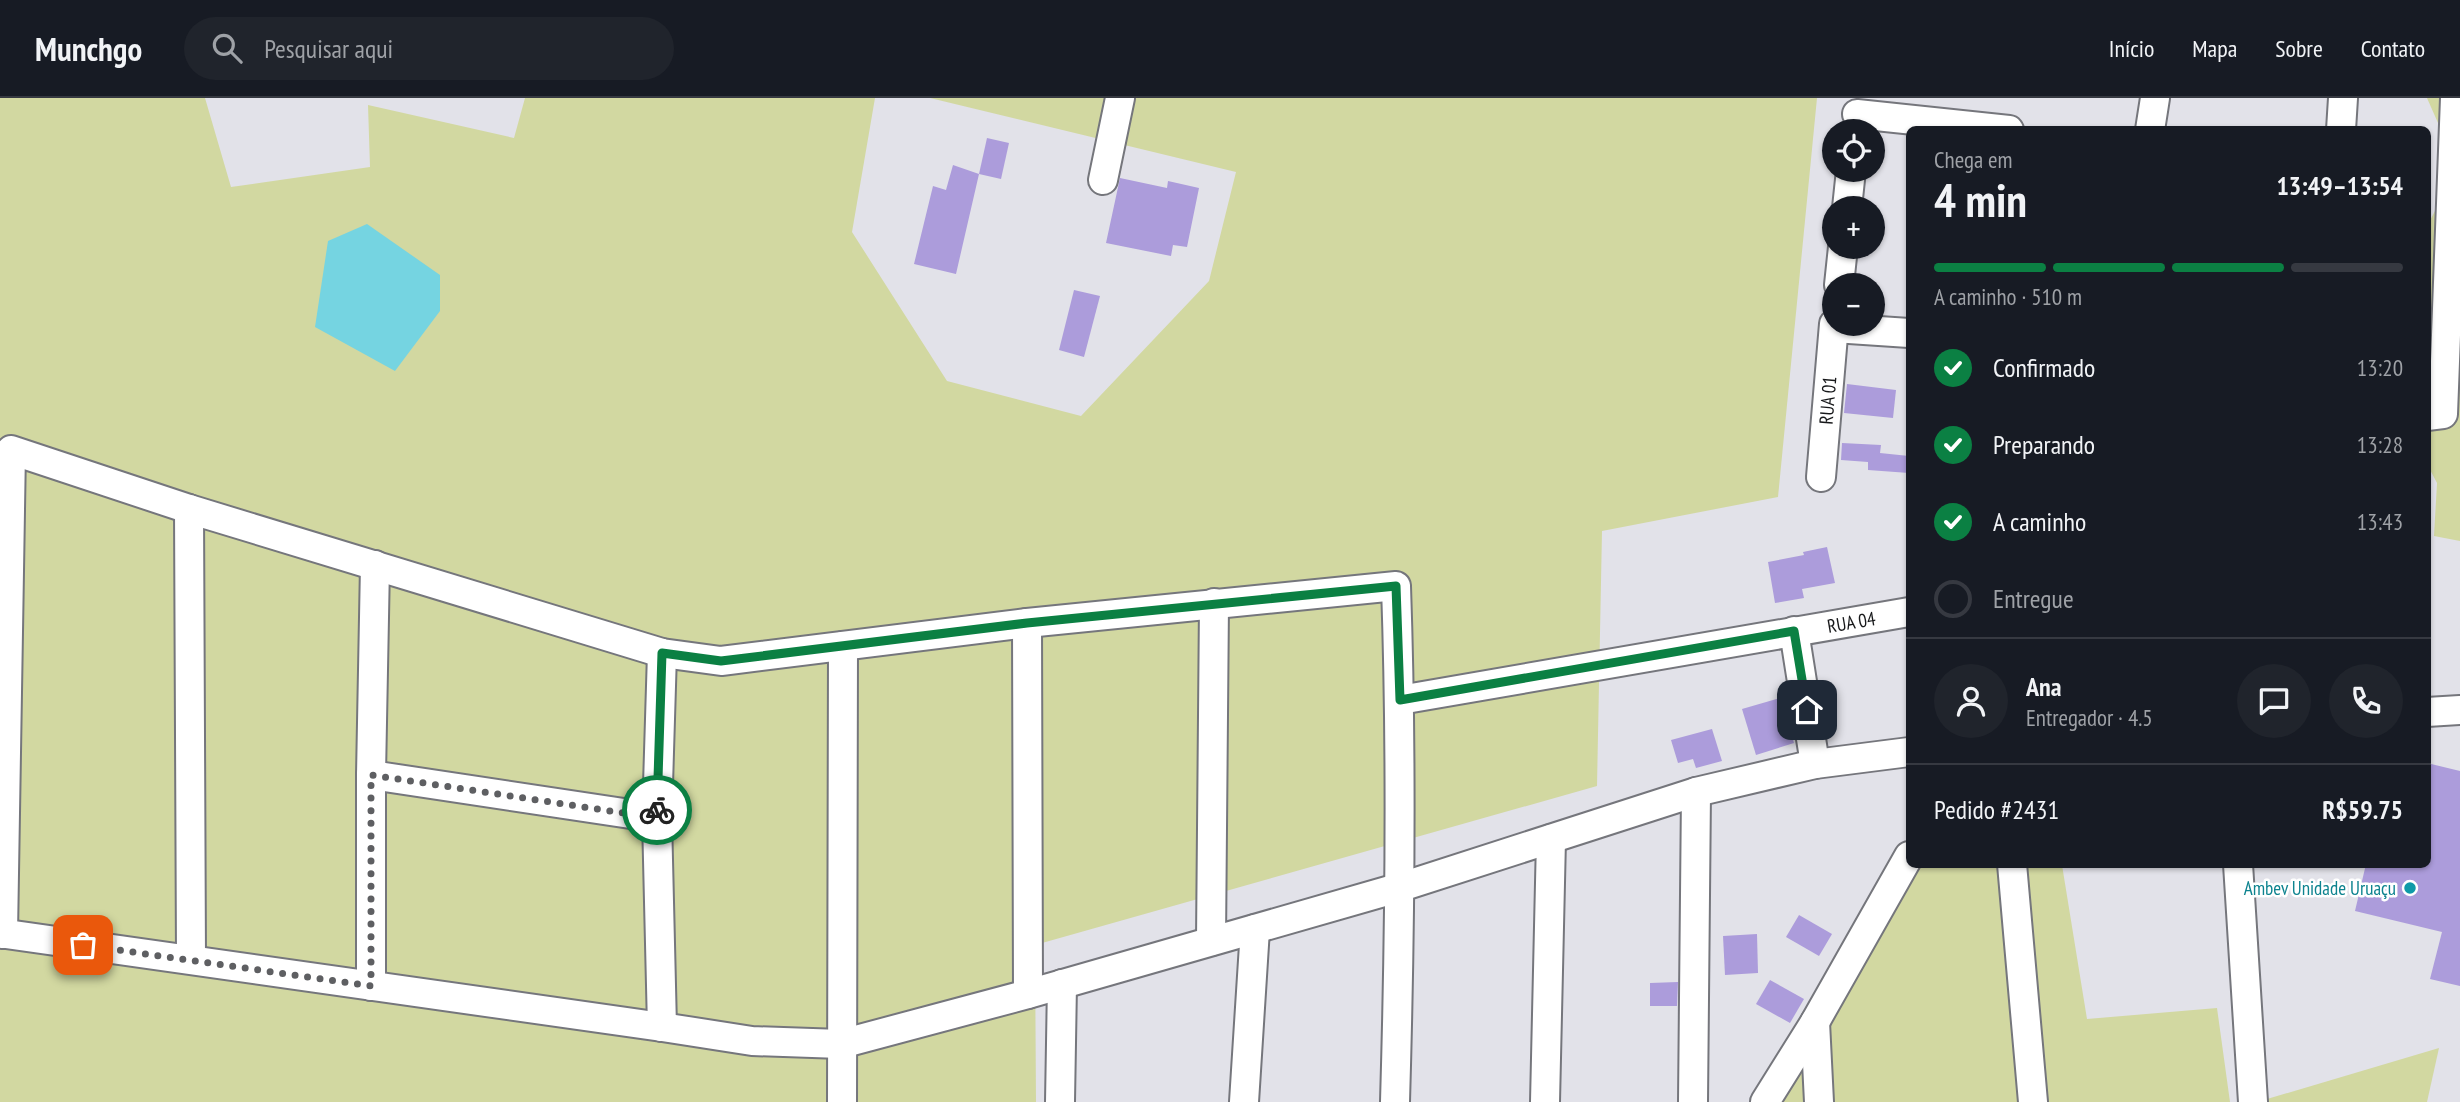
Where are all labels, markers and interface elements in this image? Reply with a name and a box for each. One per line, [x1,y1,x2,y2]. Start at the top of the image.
search box [184,17,674,80]
text: Munchgo [35,27,142,70]
icon: search [208,29,246,67]
text: Pesquisar aqui [264,32,393,65]
text: Início [2109,33,2154,64]
text: Mapa [2192,33,2237,64]
text: Sobre [2275,33,2323,64]
text: Contato [2361,33,2425,64]
map controls [1822,119,1885,336]
button: locate [1822,119,1885,182]
text: Chega em [1934,145,2012,174]
text: 13:49–13:54 [2276,169,2403,202]
text: 4 min [1934,170,2027,230]
button: + [1822,196,1885,259]
button: − [1822,273,1885,336]
text: A caminho · 510 m [1934,282,2082,311]
icon: check [1934,349,1972,387]
text: Confirmado [1993,351,2095,384]
text: 13:20 [2357,353,2403,382]
street label: RUA 01 [1814,375,1842,425]
icon: check [1934,426,1972,464]
text: Preparando [1993,428,2095,461]
text: 13:28 [2357,430,2403,459]
icon: check [1934,503,1972,541]
text: A caminho [1993,505,2086,538]
text: 13:43 [2357,507,2403,536]
text: Entregue [1993,582,2074,615]
street label: RUA 04 [1825,606,1878,638]
button: person [1934,664,2008,738]
button: chat [2237,664,2311,738]
button: phone [2329,664,2403,738]
text: Ana [2026,670,2061,703]
pin [1777,680,1837,740]
icon: home [1788,691,1826,729]
text: Entregador · 4.5 [2026,703,2153,732]
courier [622,775,692,845]
icon: bike [638,791,676,829]
text: Pedido #2431 [1934,793,2059,826]
text: R$59.75 [2322,793,2403,826]
place label: Ambev Unidade Uruaçu [2244,876,2396,900]
marker: Ambev Unidade Uruaçu [2402,880,2418,896]
pin [53,915,113,975]
icon: bag [64,926,102,964]

